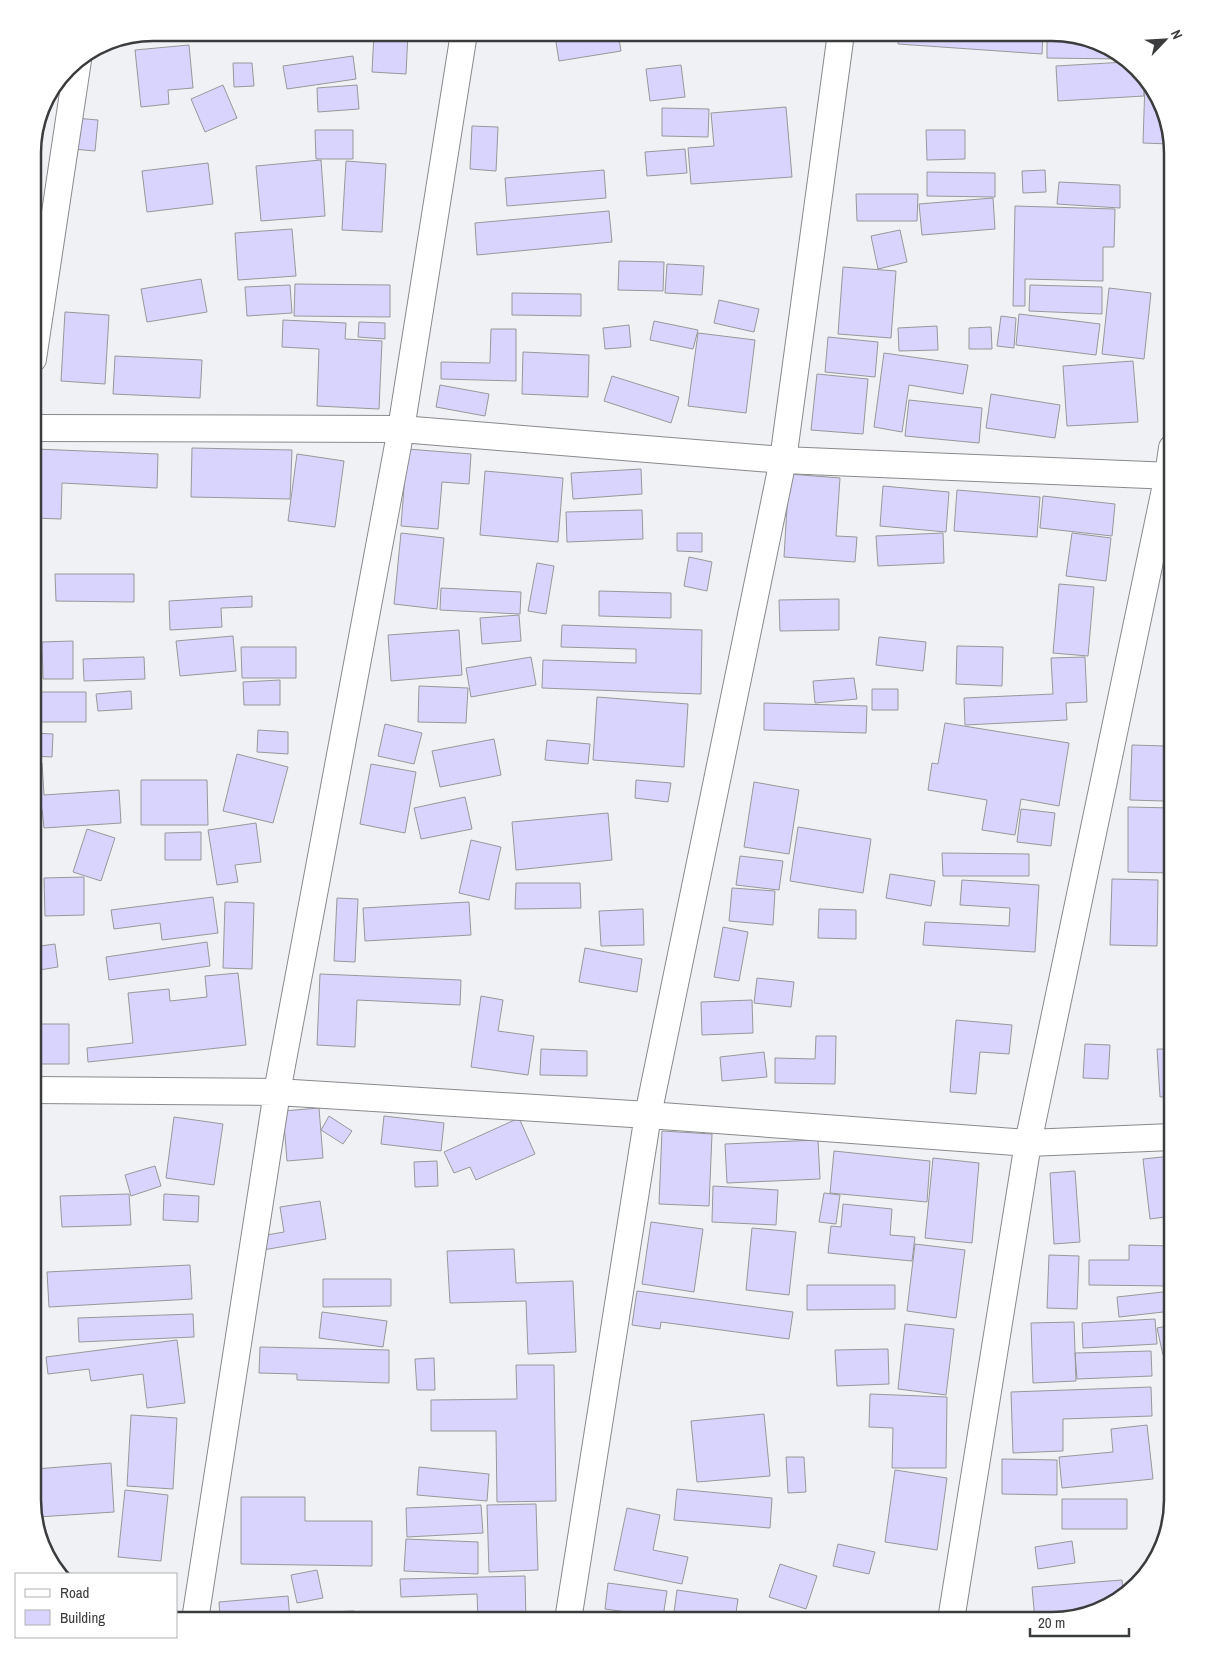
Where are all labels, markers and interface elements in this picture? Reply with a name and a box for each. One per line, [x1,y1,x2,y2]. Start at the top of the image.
north arrow [1140,15,1190,65]
text: N [1167,27,1187,42]
legend [15,1573,178,1638]
text: Road [60,1582,89,1603]
scale bar [1030,1606,1129,1638]
text: Building [60,1607,105,1628]
text: 20 m [1038,1612,1065,1633]

